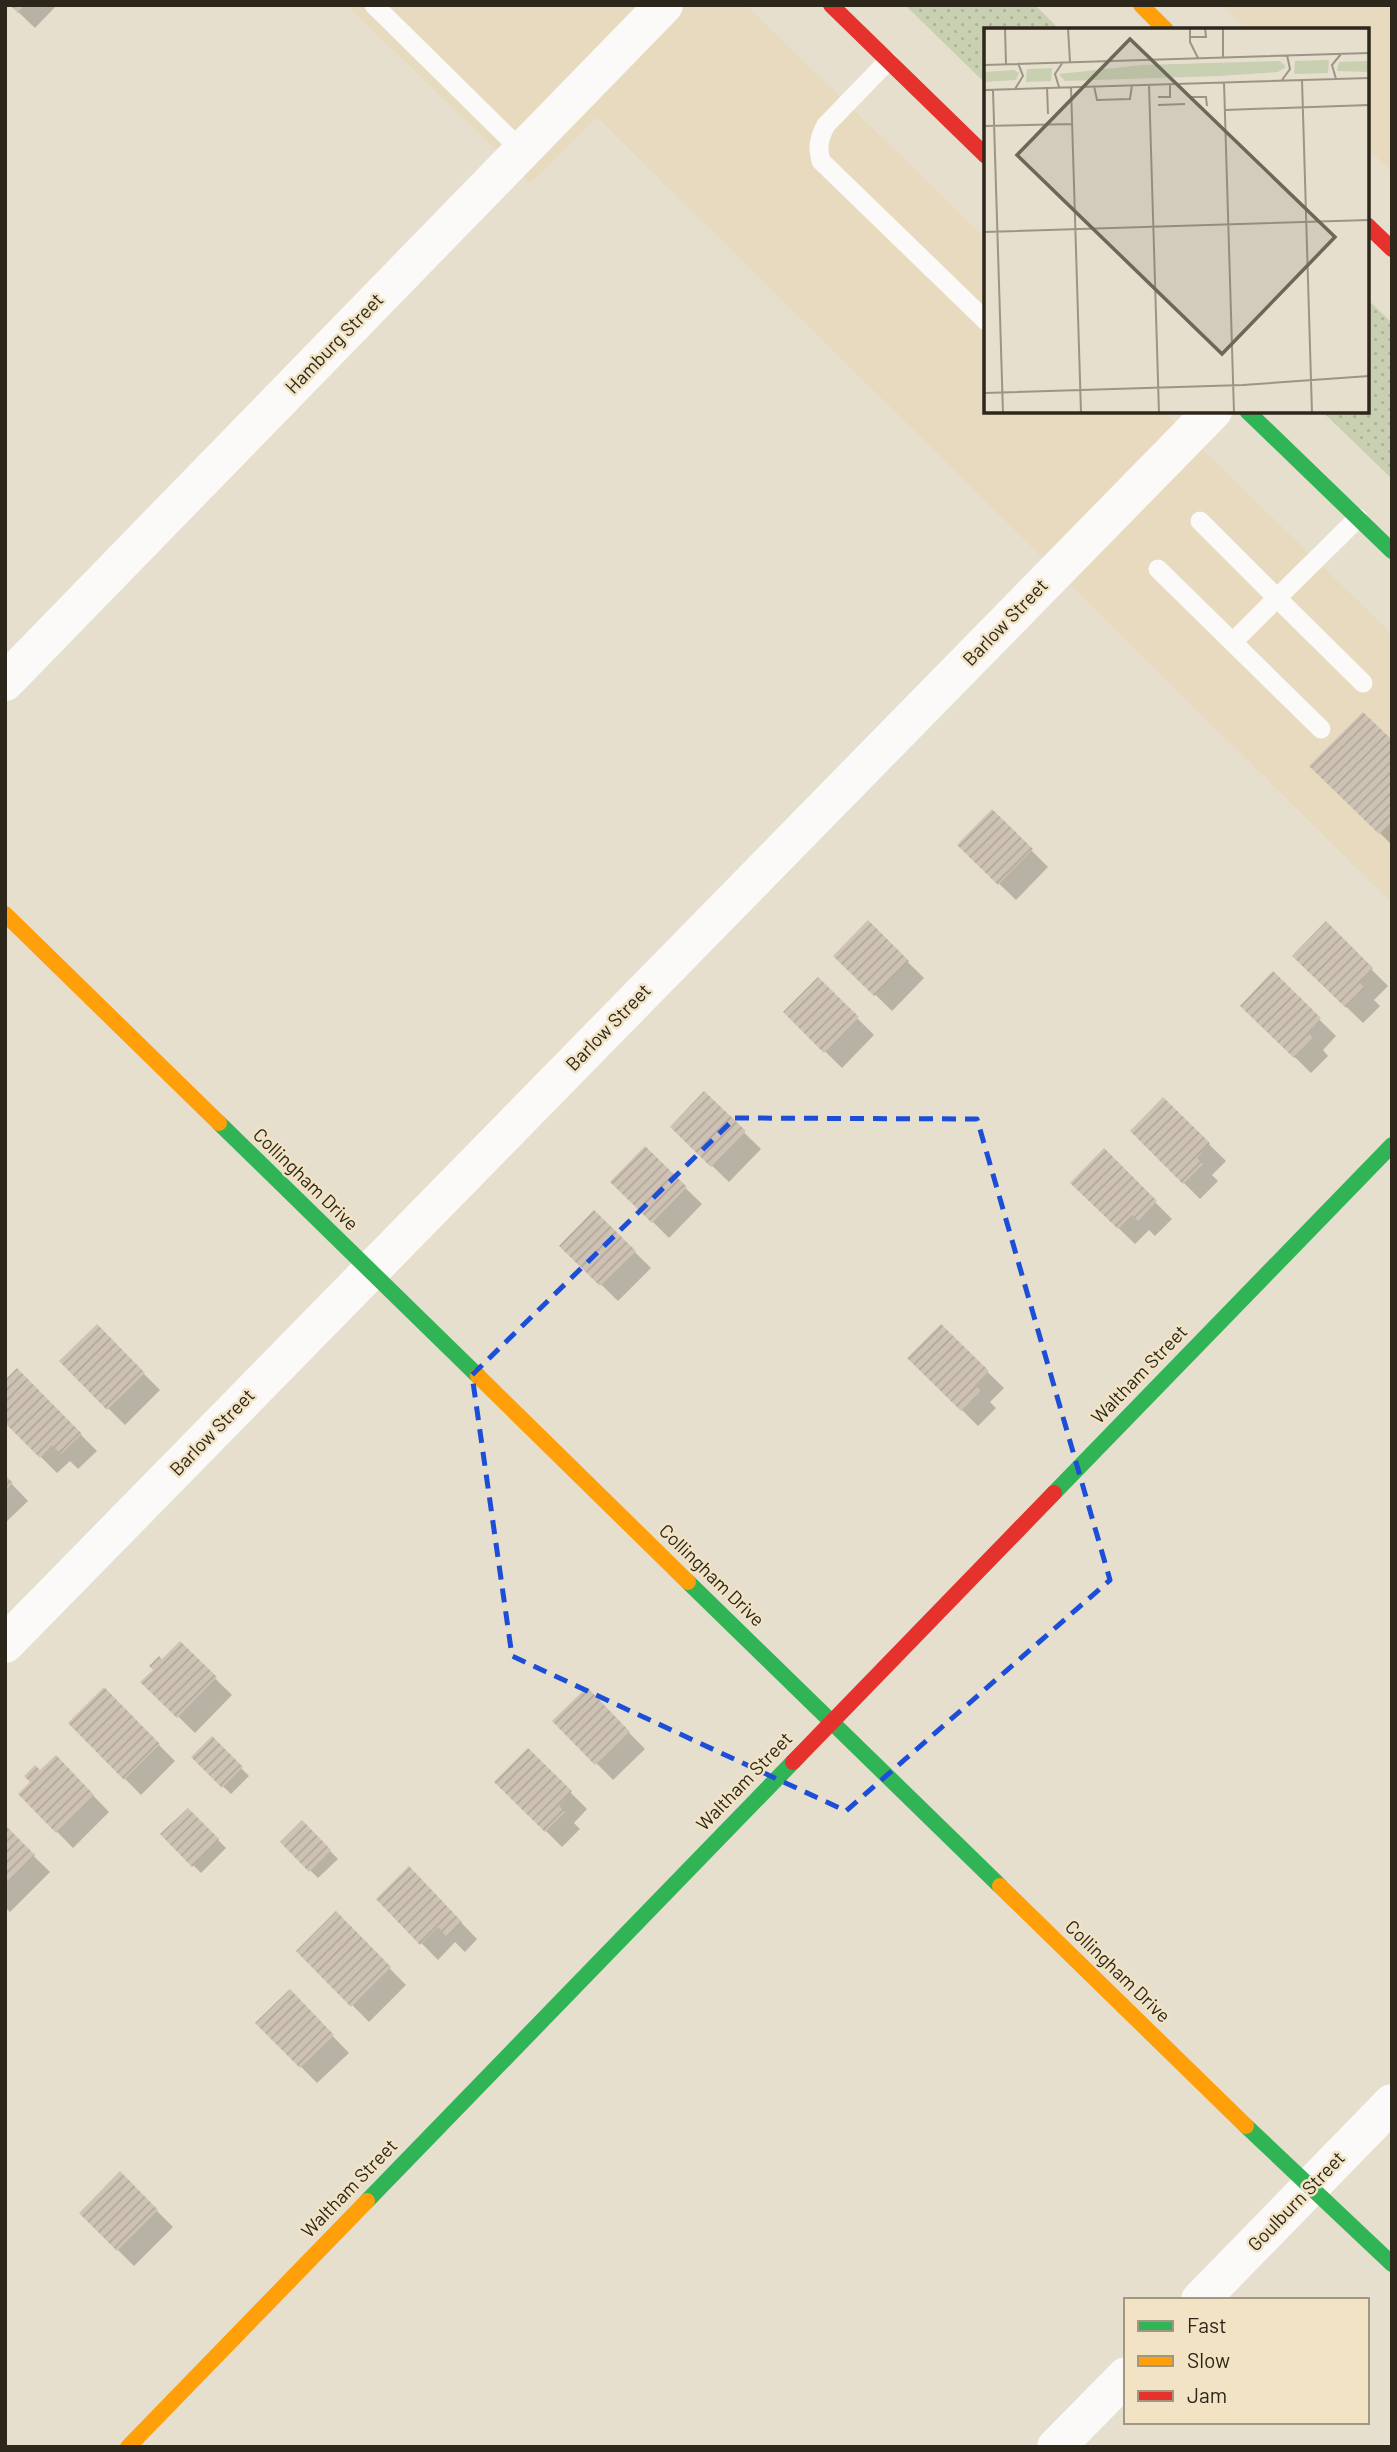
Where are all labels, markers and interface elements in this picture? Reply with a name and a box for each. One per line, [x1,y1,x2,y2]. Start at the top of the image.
inset map [984,28,1369,413]
street label: Hamburg Street [280,288,387,398]
street label: Barlow Street [957,573,1052,670]
street label: Barlow Street [560,978,655,1075]
street label: Collingham Drive [249,1123,364,1235]
street label: Waltham Street [1086,1320,1191,1428]
street label: Barlow Street [164,1383,259,1480]
street label: Collingham Drive [655,1519,770,1631]
street label: Waltham Street [691,1727,796,1835]
street label: Collingham Drive [1061,1915,1176,2027]
street label: Waltham Street [296,2134,401,2242]
street label: Goulburn Street [1242,2146,1349,2255]
legend [1124,2298,1369,2424]
text: Fast [1187,2312,1227,2337]
text: Slow [1187,2347,1230,2372]
text: Jam [1187,2382,1227,2407]

